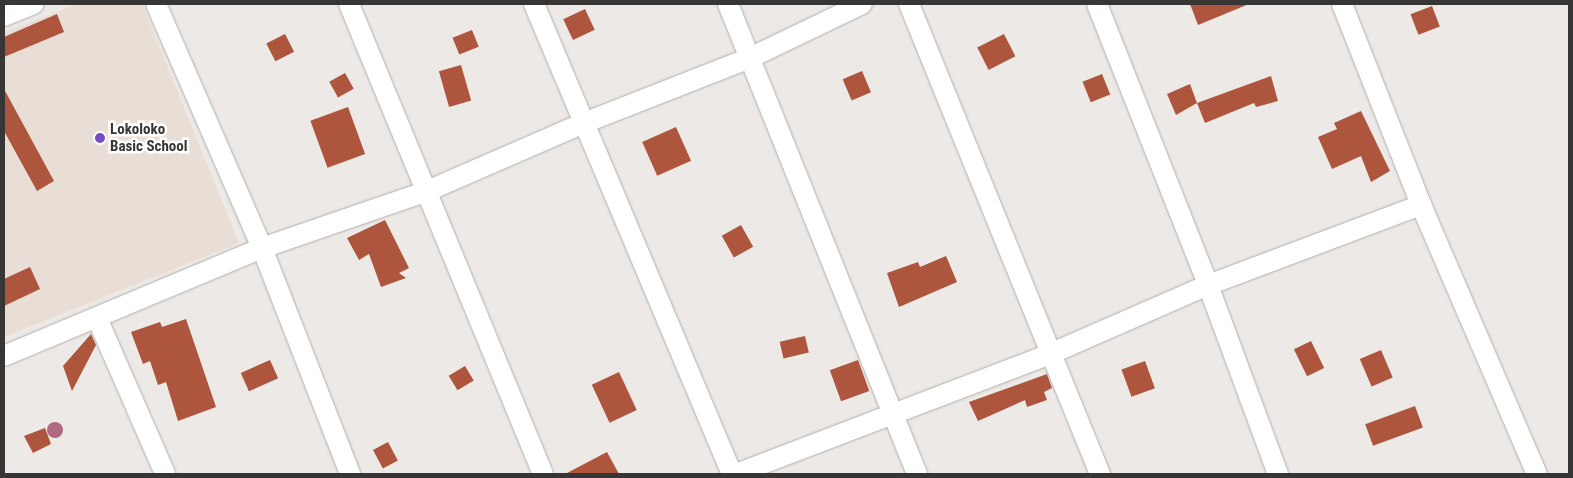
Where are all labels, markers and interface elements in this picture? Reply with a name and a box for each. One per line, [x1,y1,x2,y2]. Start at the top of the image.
place label: Lokoloko Basic School [110,120,188,155]
marker: Lokoloko Basic School [94,132,106,144]

